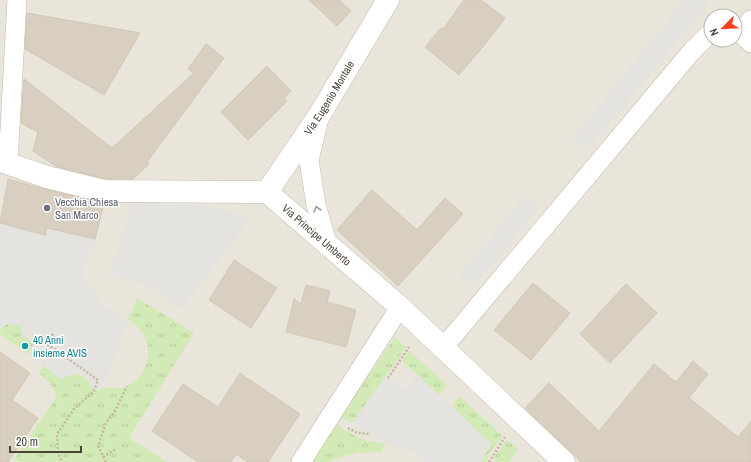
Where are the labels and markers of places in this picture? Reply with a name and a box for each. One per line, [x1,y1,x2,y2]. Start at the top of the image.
place label: Vecchia Chiesa San Marco [55,195,118,222]
marker: Vecchia Chiesa San Marco [42,203,52,213]
place label: 40 Anni insieme AVIS [33,333,87,360]
marker: 40 Anni insieme AVIS [20,341,30,351]

